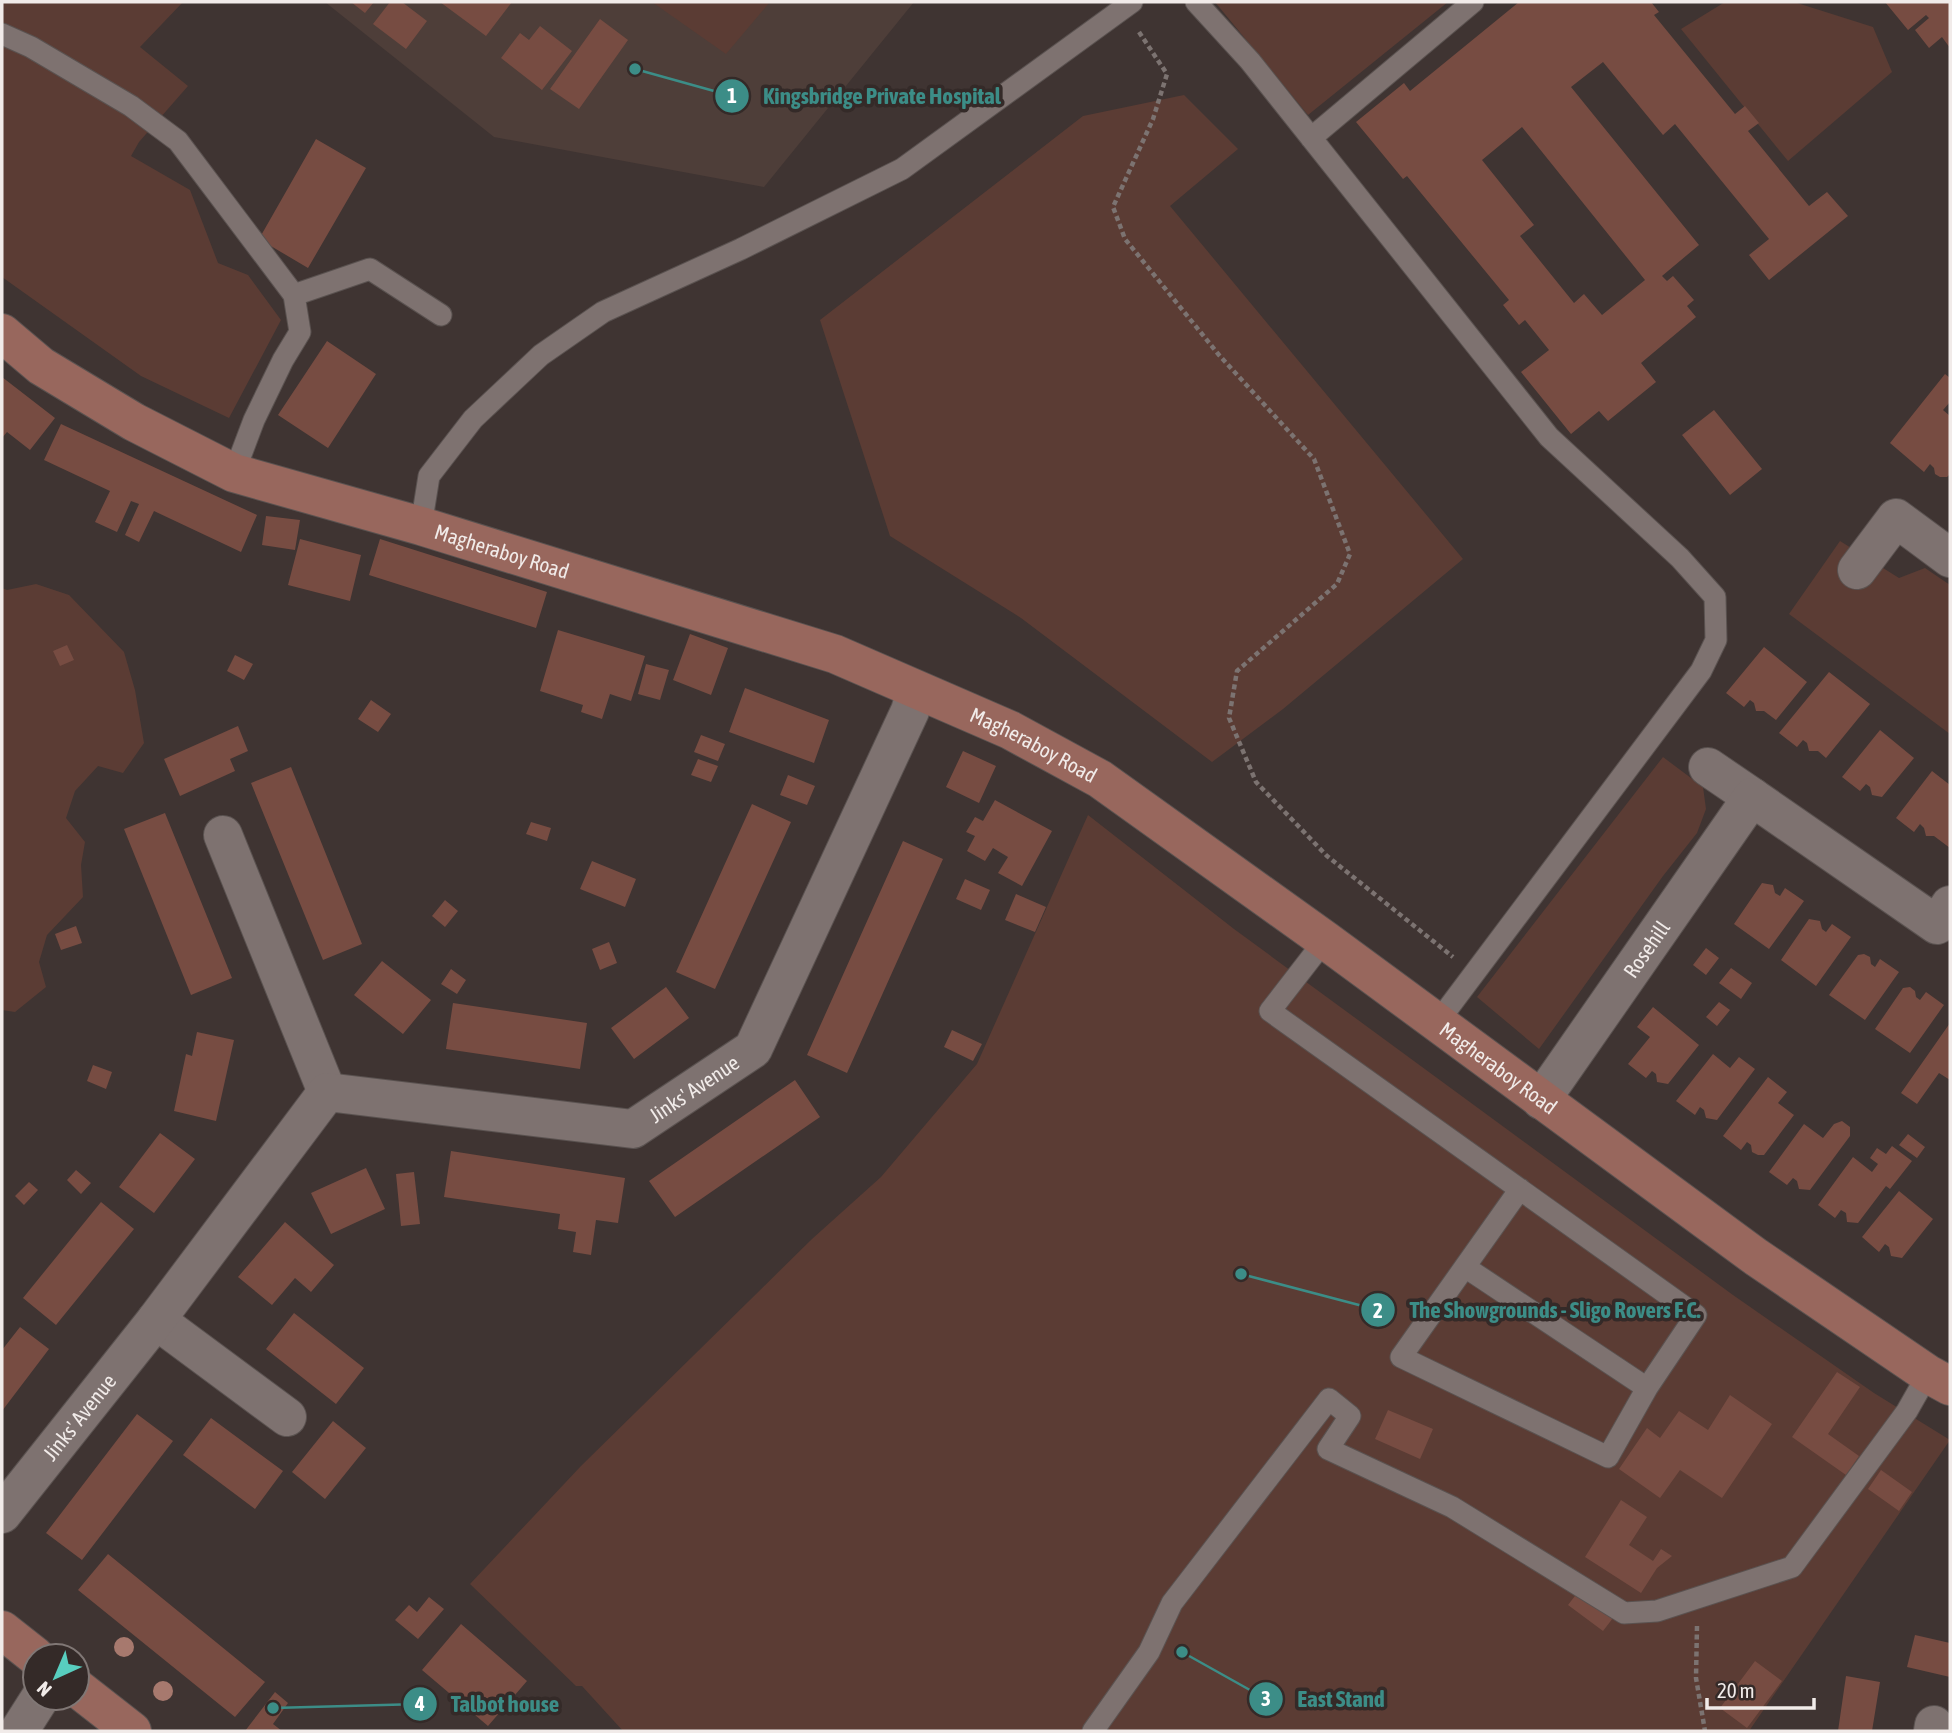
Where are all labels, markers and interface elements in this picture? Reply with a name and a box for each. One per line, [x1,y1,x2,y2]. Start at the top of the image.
callout: Kingsbridge Private Hospital [715,74,1015,118]
text: 1 [727,83,737,107]
text: Kingsbridge Private Hospital [763,83,1002,109]
street label: Magheraboy Road [432,519,572,583]
street label: Magheraboy Road [967,702,1101,787]
street label: Rosehill [1618,916,1674,982]
street label: Magheraboy Road [1435,1017,1562,1119]
street label: Jinks' Avenue [644,1050,743,1127]
callout: The Showgrounds - Sligo Rovers F.C. [1360,1288,1715,1332]
text: The Showgrounds - Sligo Rovers F.C. [1409,1297,1701,1323]
text: 2 [1373,1298,1383,1322]
street label: Jinks' Avenue [38,1369,121,1465]
north arrow [21,1642,91,1712]
scale bar [1707,1666,1814,1710]
text: N [33,1677,56,1701]
callout: East Stand [1248,1677,1399,1721]
text: 20 m [1717,1678,1755,1702]
callout: Talbot house [402,1682,574,1726]
text: 3 [1261,1686,1271,1710]
text: East Stand [1297,1686,1385,1712]
text: 4 [414,1691,425,1715]
text: Talbot house [451,1691,559,1717]

